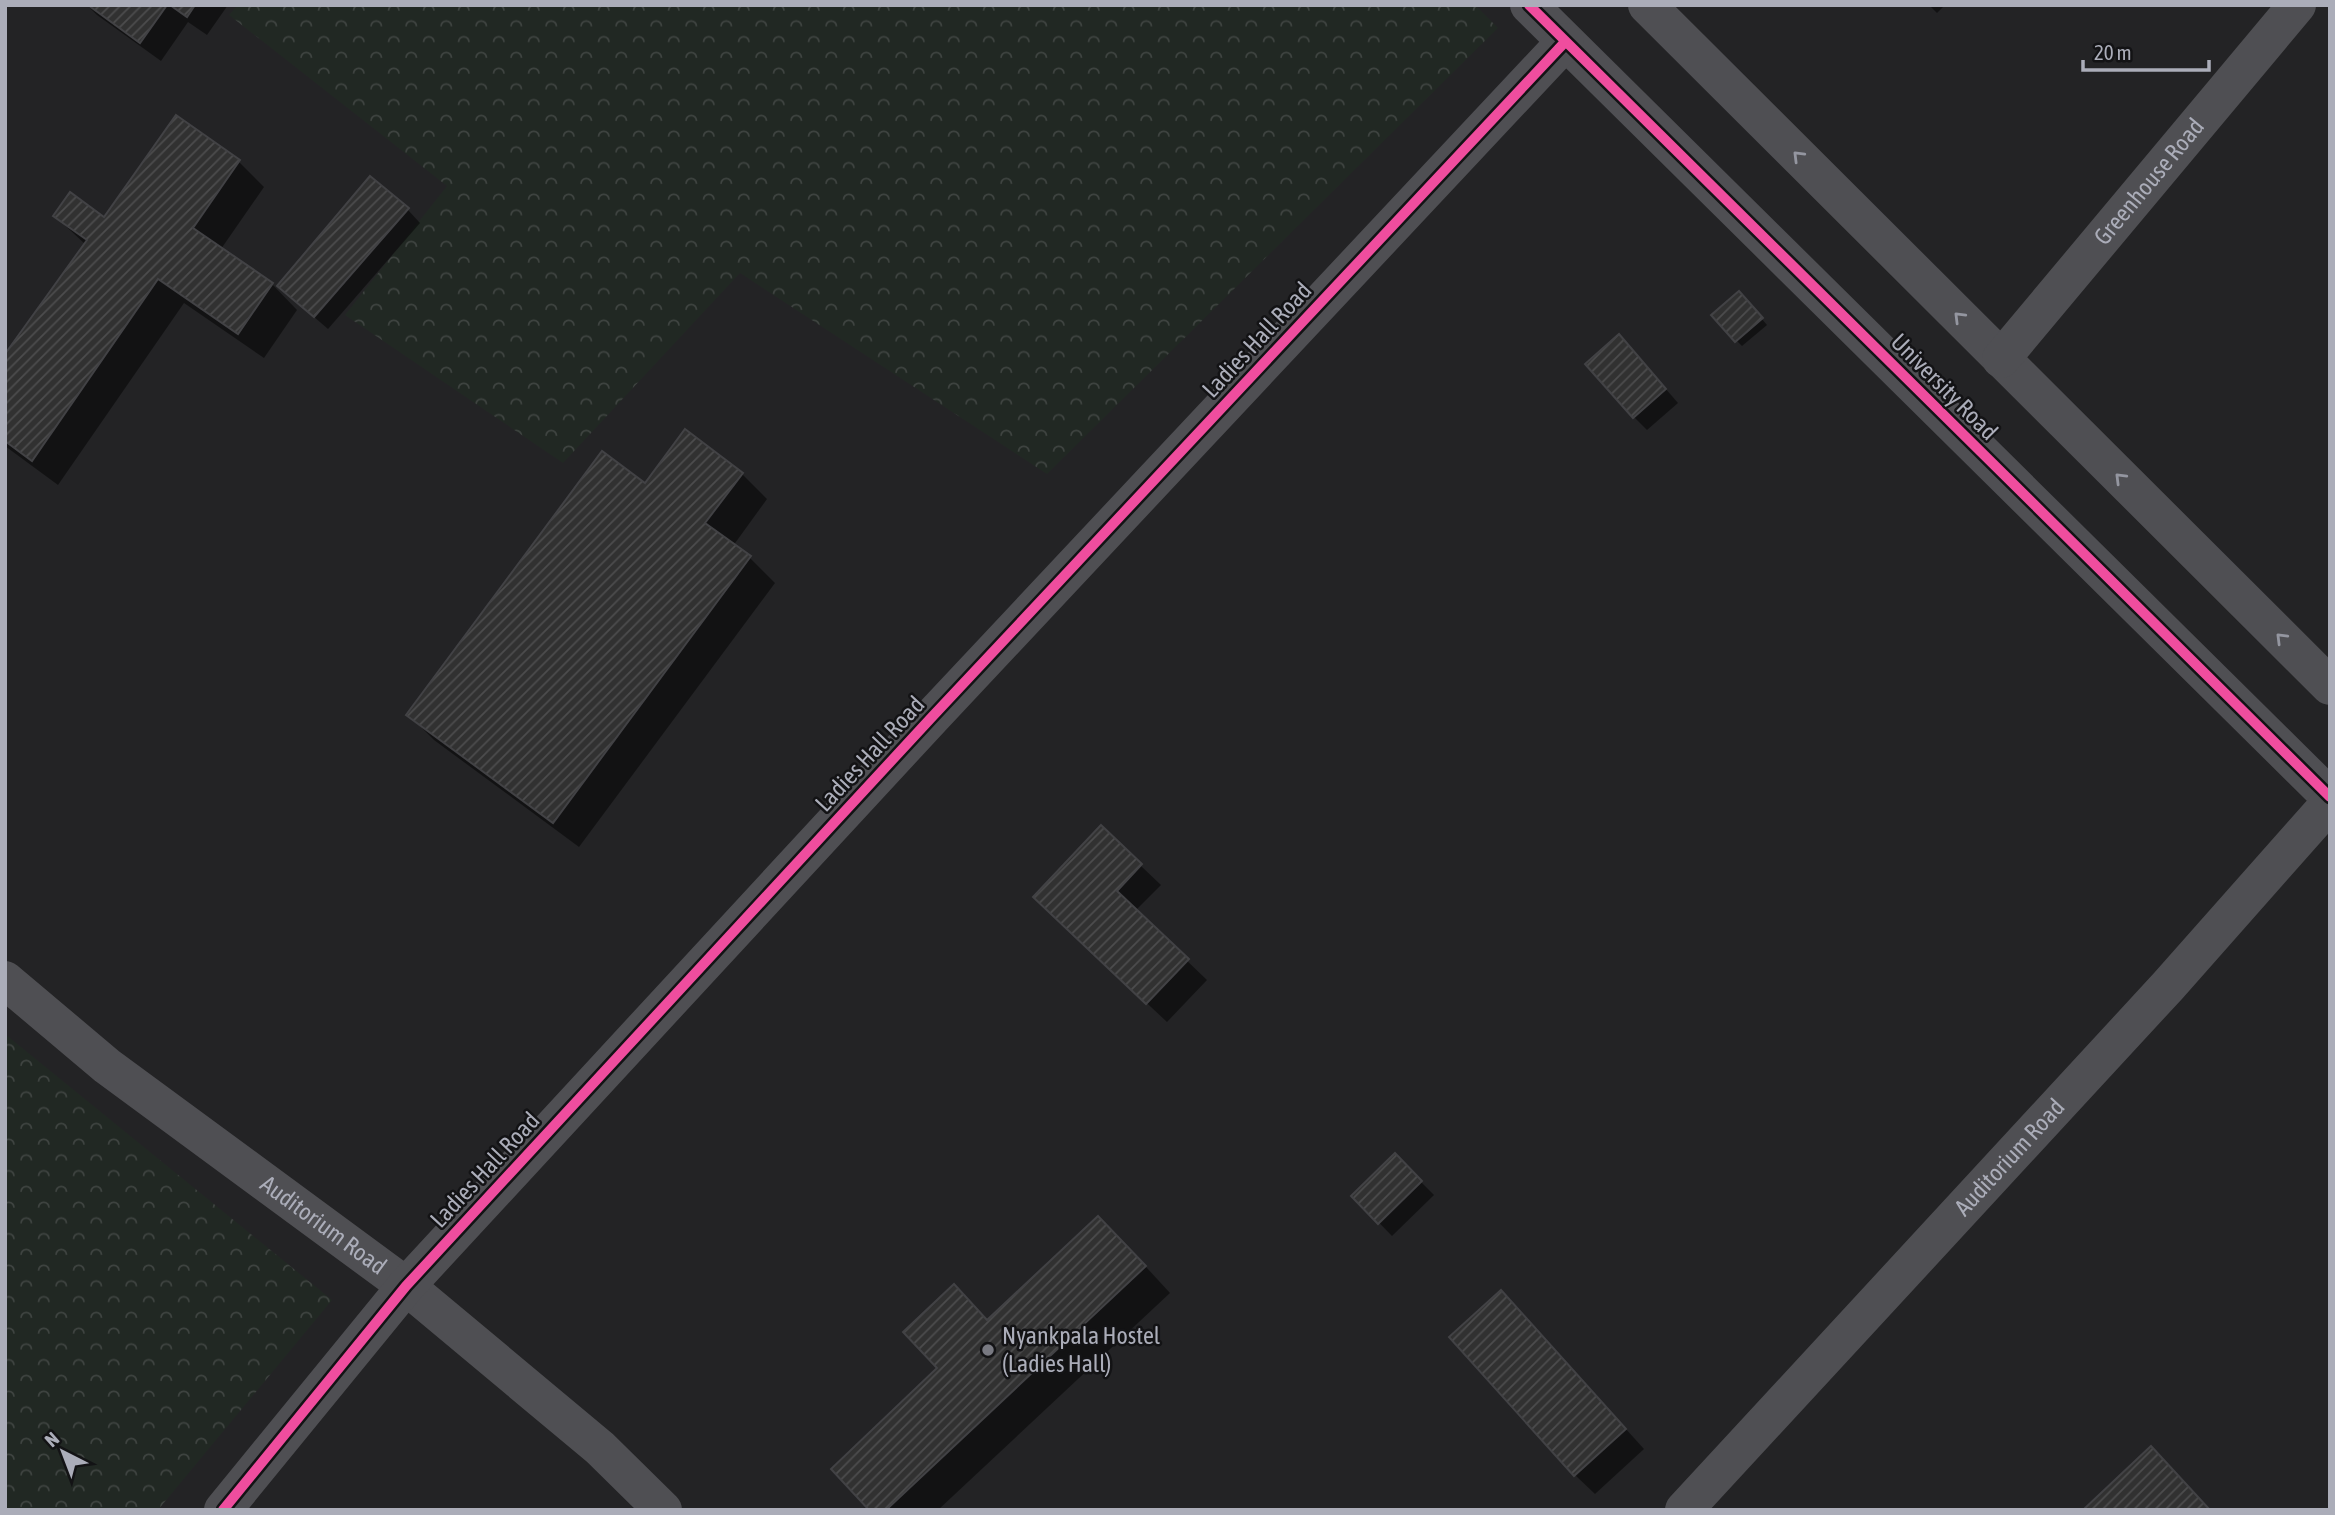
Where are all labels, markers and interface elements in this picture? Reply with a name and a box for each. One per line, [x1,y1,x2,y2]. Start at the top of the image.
scale bar [2083,28,2209,72]
text: 20 m [2094,40,2132,64]
street label: Greenhouse Road [2088,113,2209,250]
one-way arrow [1794,151,1807,164]
street label: Ladies Hall Road [1197,277,1317,403]
one-way arrow [1955,312,1968,325]
street label: University Road [1886,328,2003,445]
one-way arrow [2116,473,2129,486]
one-way arrow [2277,634,2290,647]
street label: Ladies Hall Road [810,691,930,817]
street label: Auditorium Road [1949,1093,2070,1221]
street label: Ladies Hall Road [425,1107,545,1233]
street label: Auditorium Road [256,1170,392,1280]
place label: Nyankpala Hostel (Ladies Hall) [1002,1322,1161,1377]
marker: Nyankpala Hostel (Ladies Hall) [980,1342,996,1358]
north arrow [28,1417,98,1487]
text: N [40,1427,63,1451]

